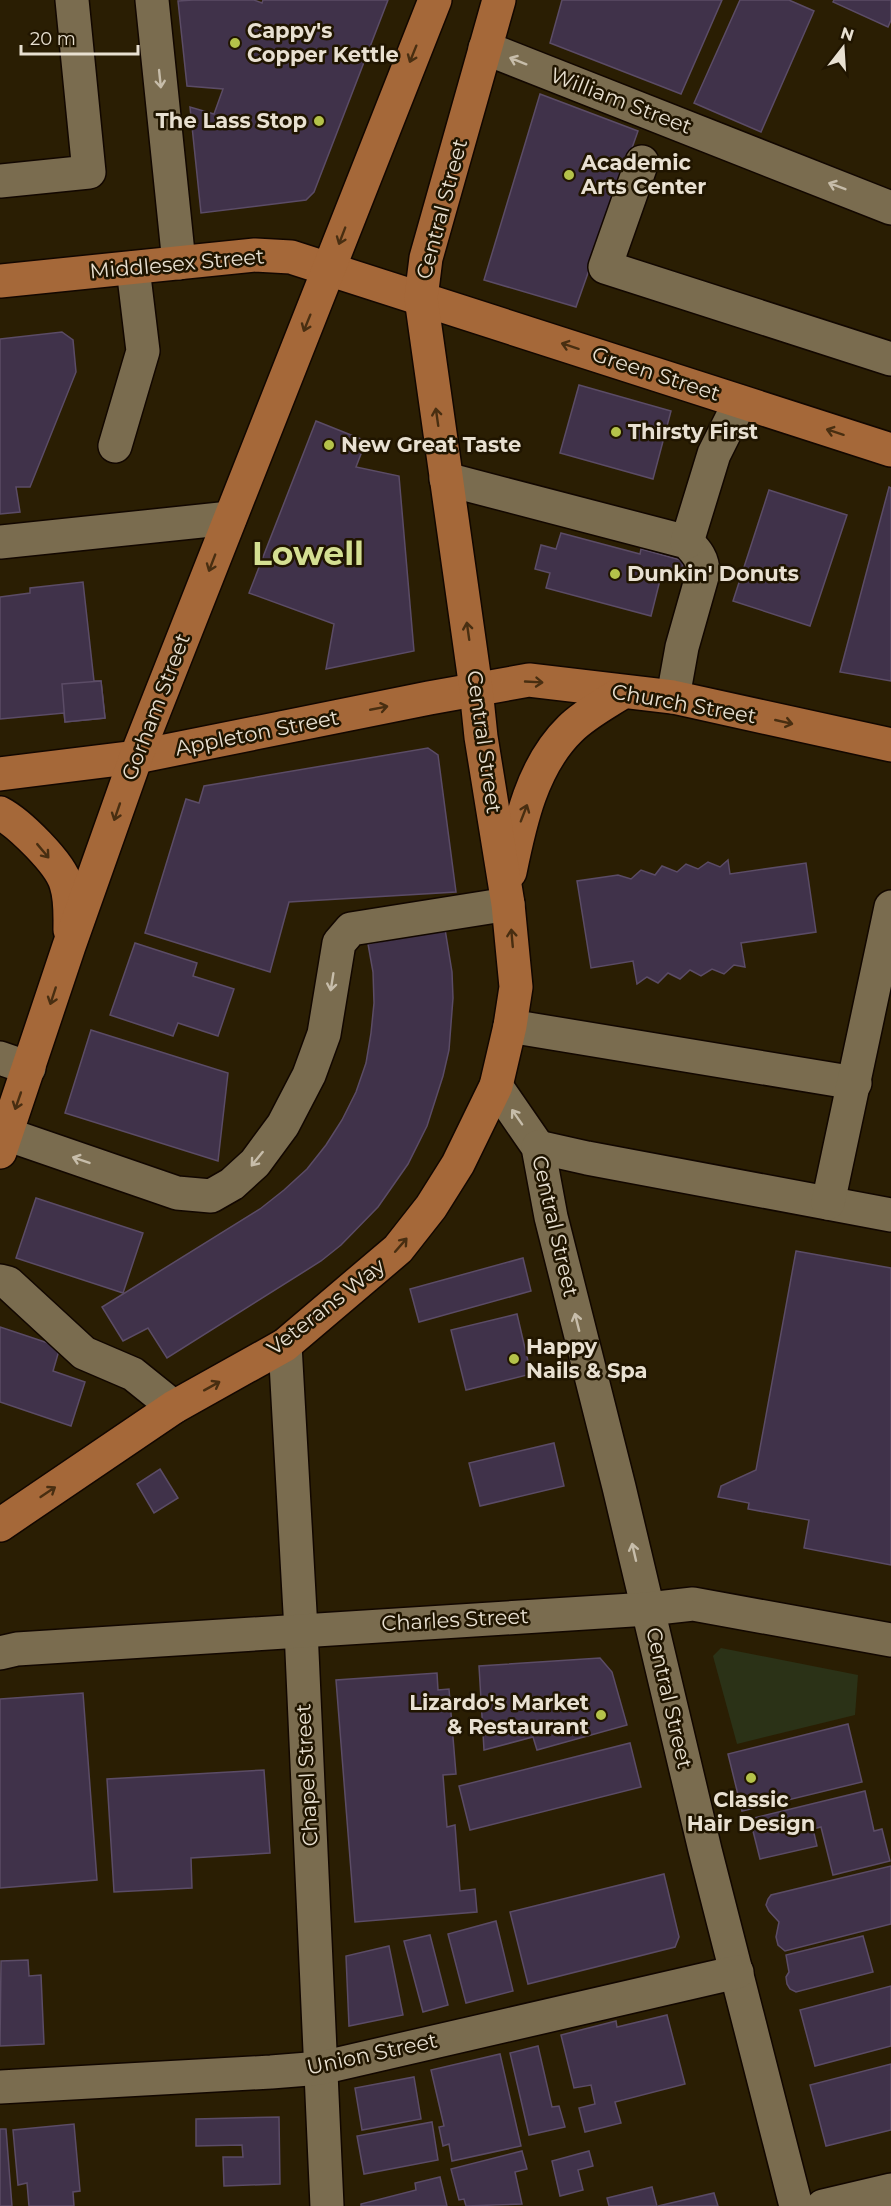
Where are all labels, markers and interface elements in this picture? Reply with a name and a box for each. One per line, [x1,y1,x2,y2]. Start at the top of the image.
scale bar [21,18,138,56]
place label: Cappy's Copper Kettle [247,18,399,67]
north arrow [813,18,873,78]
text: N [838,23,856,45]
text: 20 m [30,28,76,50]
marker: Cappy's Copper Kettle [228,36,242,50]
one-way arrow [407,45,418,63]
one-way arrow [510,55,528,66]
street label: William Street [547,62,695,139]
one-way arrow [155,69,166,88]
place label: The Lass Stop [156,108,307,133]
marker: The Lass Stop [312,114,326,128]
street label: Central Street [411,136,472,282]
place label: Academic Arts Center [580,150,706,199]
marker: Academic Arts Center [562,168,576,182]
one-way arrow [828,180,846,191]
one-way arrow [335,226,346,245]
street label: Middlesex Street [89,243,265,284]
one-way arrow [301,313,312,332]
one-way arrow [561,340,580,351]
street label: Green Street [589,341,723,406]
one-way arrow [432,407,443,427]
place label: Thirsty First [628,419,758,444]
marker: Thirsty First [609,425,623,439]
one-way arrow [826,426,845,437]
place label: New Great Taste [341,432,521,457]
marker: New Great Taste [322,438,336,452]
district label: Lowell [252,533,364,573]
one-way arrow [206,553,217,572]
place label: Dunkin' Donuts [627,561,799,586]
marker: Dunkin' Donuts [608,567,622,581]
one-way arrow [462,621,473,641]
street label: Gorham Street [116,630,195,784]
street label: Central Street [462,669,507,815]
one-way arrow [524,676,544,687]
street label: Church Street [610,679,758,729]
one-way arrow [368,702,388,713]
street label: Appleton Street [173,704,341,761]
one-way arrow [774,717,793,729]
one-way arrow [110,802,121,821]
one-way arrow [520,804,531,823]
one-way arrow [37,843,50,859]
one-way arrow [506,929,517,949]
one-way arrow [327,972,338,992]
one-way arrow [46,986,57,1005]
one-way arrow [11,1091,22,1110]
one-way arrow [511,1109,523,1126]
one-way arrow [251,1151,264,1167]
street label: Central Street [527,1153,584,1299]
one-way arrow [73,1154,91,1165]
one-way arrow [394,1238,408,1253]
street label: Veterans Way [262,1253,390,1360]
one-way arrow [571,1313,583,1332]
place label: Happy Nails & Spa [526,1334,648,1383]
marker: Happy Nails & Spa [507,1352,521,1366]
one-way arrow [203,1380,220,1392]
one-way arrow [40,1486,56,1498]
one-way arrow [628,1543,639,1562]
street label: Charles Street [381,1603,529,1636]
street label: Central Street [641,1625,698,1771]
place label: Lizardo's Market & Restaurant [409,1690,589,1739]
street label: Chapel Street [290,1703,323,1847]
marker: Lizardo's Market & Restaurant [594,1708,608,1722]
marker: Classic Hair Design [744,1771,758,1785]
place label: Classic Hair Design [687,1787,815,1836]
street label: Union Street [304,2027,439,2080]

